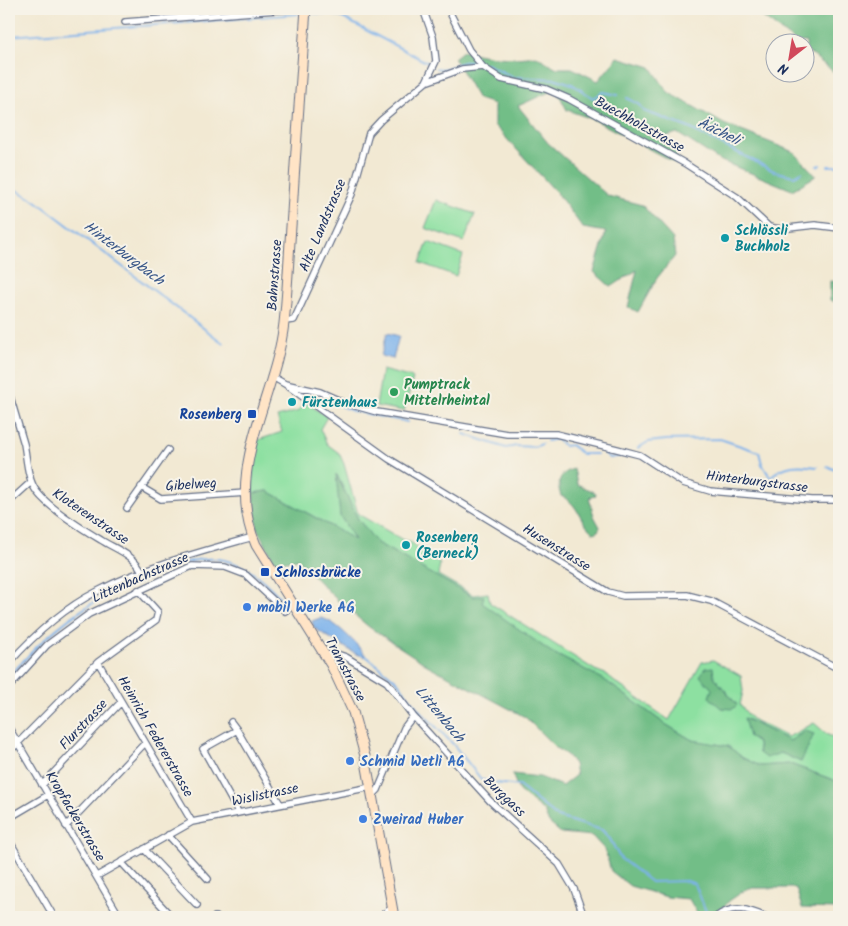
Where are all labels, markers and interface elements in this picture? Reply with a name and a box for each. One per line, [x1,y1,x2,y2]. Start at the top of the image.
north arrow [766,32,816,82]
text: N [774,56,793,80]
street label: Buechholzstrasse [590,91,689,159]
water label: Äächeli [693,111,747,154]
street label: Alte Landstrasse [294,175,353,275]
water label: Hinterburgbach [78,215,170,293]
place label: Schlössli Buchholz [735,220,790,258]
marker: Schlössli Buchholz [719,232,731,244]
street label: Bahnstrasse [262,238,289,311]
place label: Pumptrack Mittelrheintal [404,374,490,412]
marker: Pumptrack Mittelrheintal [388,386,400,398]
place label: Fürstenhaus [302,392,378,414]
marker: Fürstenhaus [286,396,298,408]
place label: Rosenberg [180,404,242,426]
marker: Rosenberg [246,408,258,420]
street label: Hinterburgstrasse [705,465,810,499]
street label: Gibelweg [165,472,217,498]
street label: Kloterenstrasse [47,483,134,551]
street label: Husenstrasse [518,518,595,578]
place label: Rosenberg (Berneck) [416,527,479,565]
marker: Rosenberg (Berneck) [400,539,412,551]
street label: Littenbachstrasse [88,546,193,609]
place label: Schlossbrücke [275,562,361,584]
marker: Schlossbrücke [259,566,271,578]
place label: mobil Werke AG [257,597,355,619]
marker: mobil Werke AG [241,601,253,613]
street label: Tramstrasse [319,633,372,706]
street label: Heinrich Federerstrasse [111,672,199,802]
water label: Littenbach [408,681,471,750]
street label: Flurstrasse [54,694,114,755]
place label: Schmid Wetli AG [360,751,465,773]
marker: Schmid Wetli AG [344,755,356,767]
street label: Kropfackerstrasse [39,767,111,867]
street label: Burggass [478,771,531,823]
street label: Wislistrasse [230,777,301,813]
place label: Zweirad Huber [373,809,464,831]
marker: Zweirad Huber [357,813,369,825]

